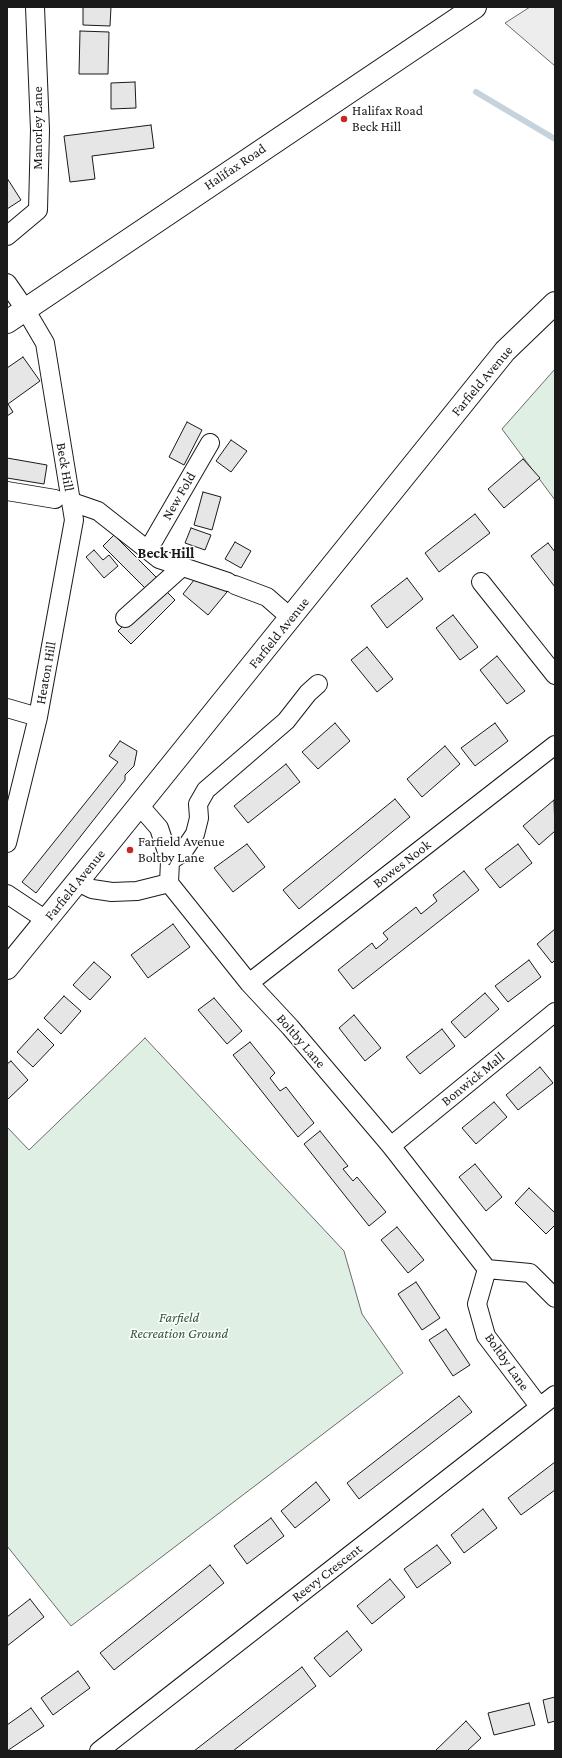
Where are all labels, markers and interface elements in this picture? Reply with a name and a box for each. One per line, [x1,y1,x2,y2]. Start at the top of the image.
street label: Manorley Lane [30,86,46,170]
place label: Halifax Road Beck Hill [352,103,423,136]
marker: Halifax Road Beck Hill [339,114,349,124]
street label: Halifax Road [201,140,269,194]
street label: Farfield Avenue [448,342,516,420]
street label: Beck Hill [52,441,78,493]
street label: New Fold [159,469,199,523]
district label: Beck Hill [138,544,194,562]
street label: Farfield Avenue [245,594,313,672]
street label: Heaton Hill [32,640,60,706]
place label: Farfield Avenue Boltby Lane [138,834,225,866]
street label: Bowes Nook [370,836,434,892]
marker: Farfield Avenue Boltby Lane [125,845,135,855]
street label: Farfield Avenue [41,846,109,924]
street label: Boltby Lane [273,1010,329,1072]
street label: Bonwick Mall [438,1048,508,1110]
park label: Farfield Recreation Ground [130,1310,228,1342]
street label: Boltby Lane [481,1330,533,1394]
street label: Reevy Crescent [289,1540,365,1606]

